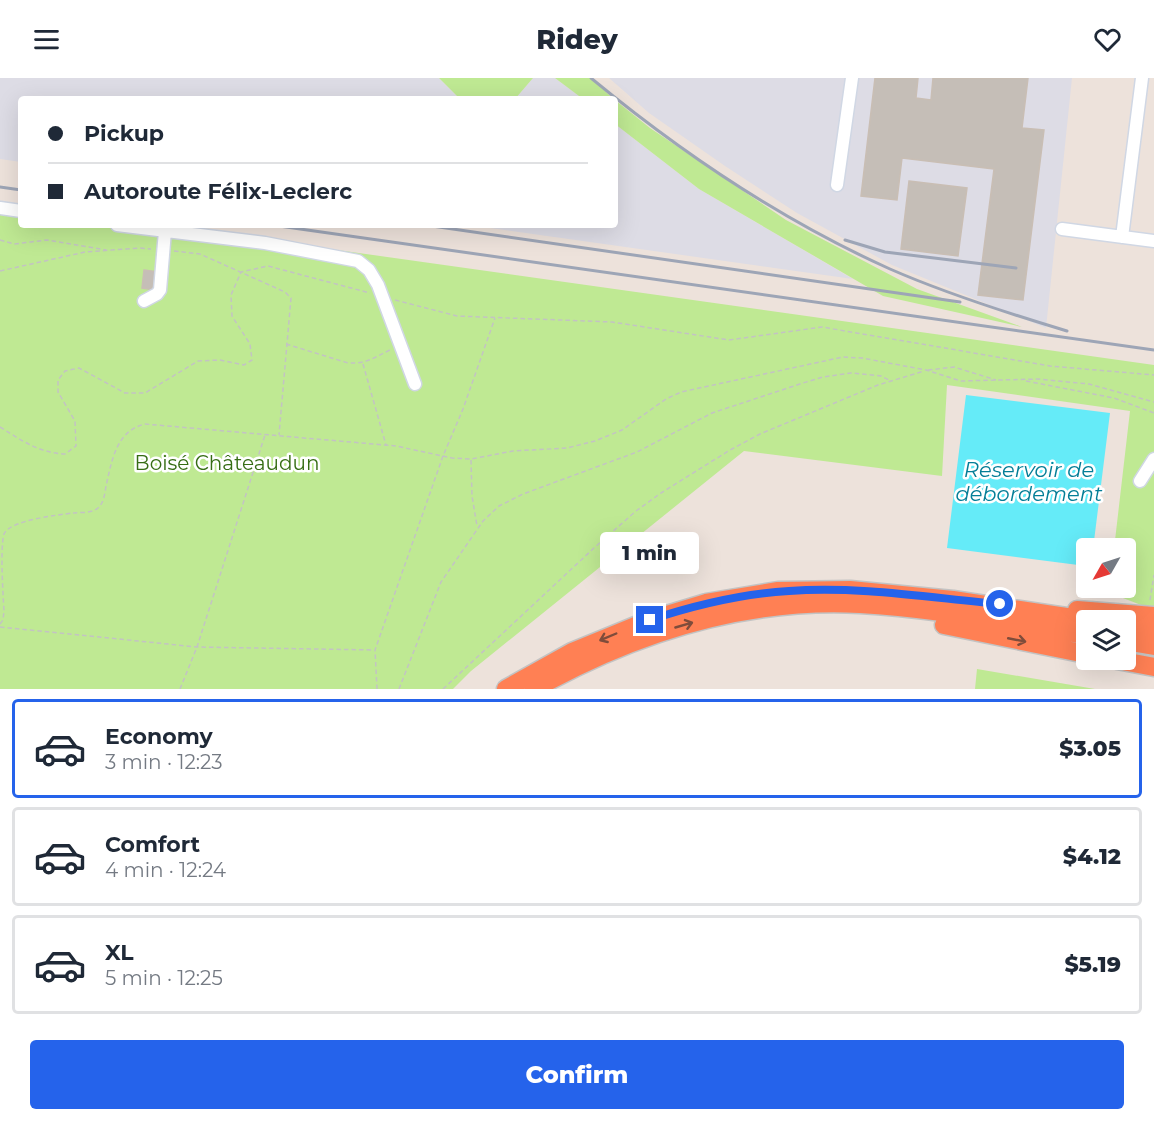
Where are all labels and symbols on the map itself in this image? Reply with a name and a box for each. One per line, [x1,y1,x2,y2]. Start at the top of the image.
park label: Boisé Châteaudun [135,451,319,475]
water label: Réservoir de débordement [955,457,1103,506]
callout: 1 min [600,533,700,575]
north arrow [1076,538,1136,598]
route start [986,590,1013,617]
route end [636,606,663,633]
one-way arrow [674,619,693,630]
one-way arrow [599,632,617,643]
one-way arrow [1006,635,1026,646]

